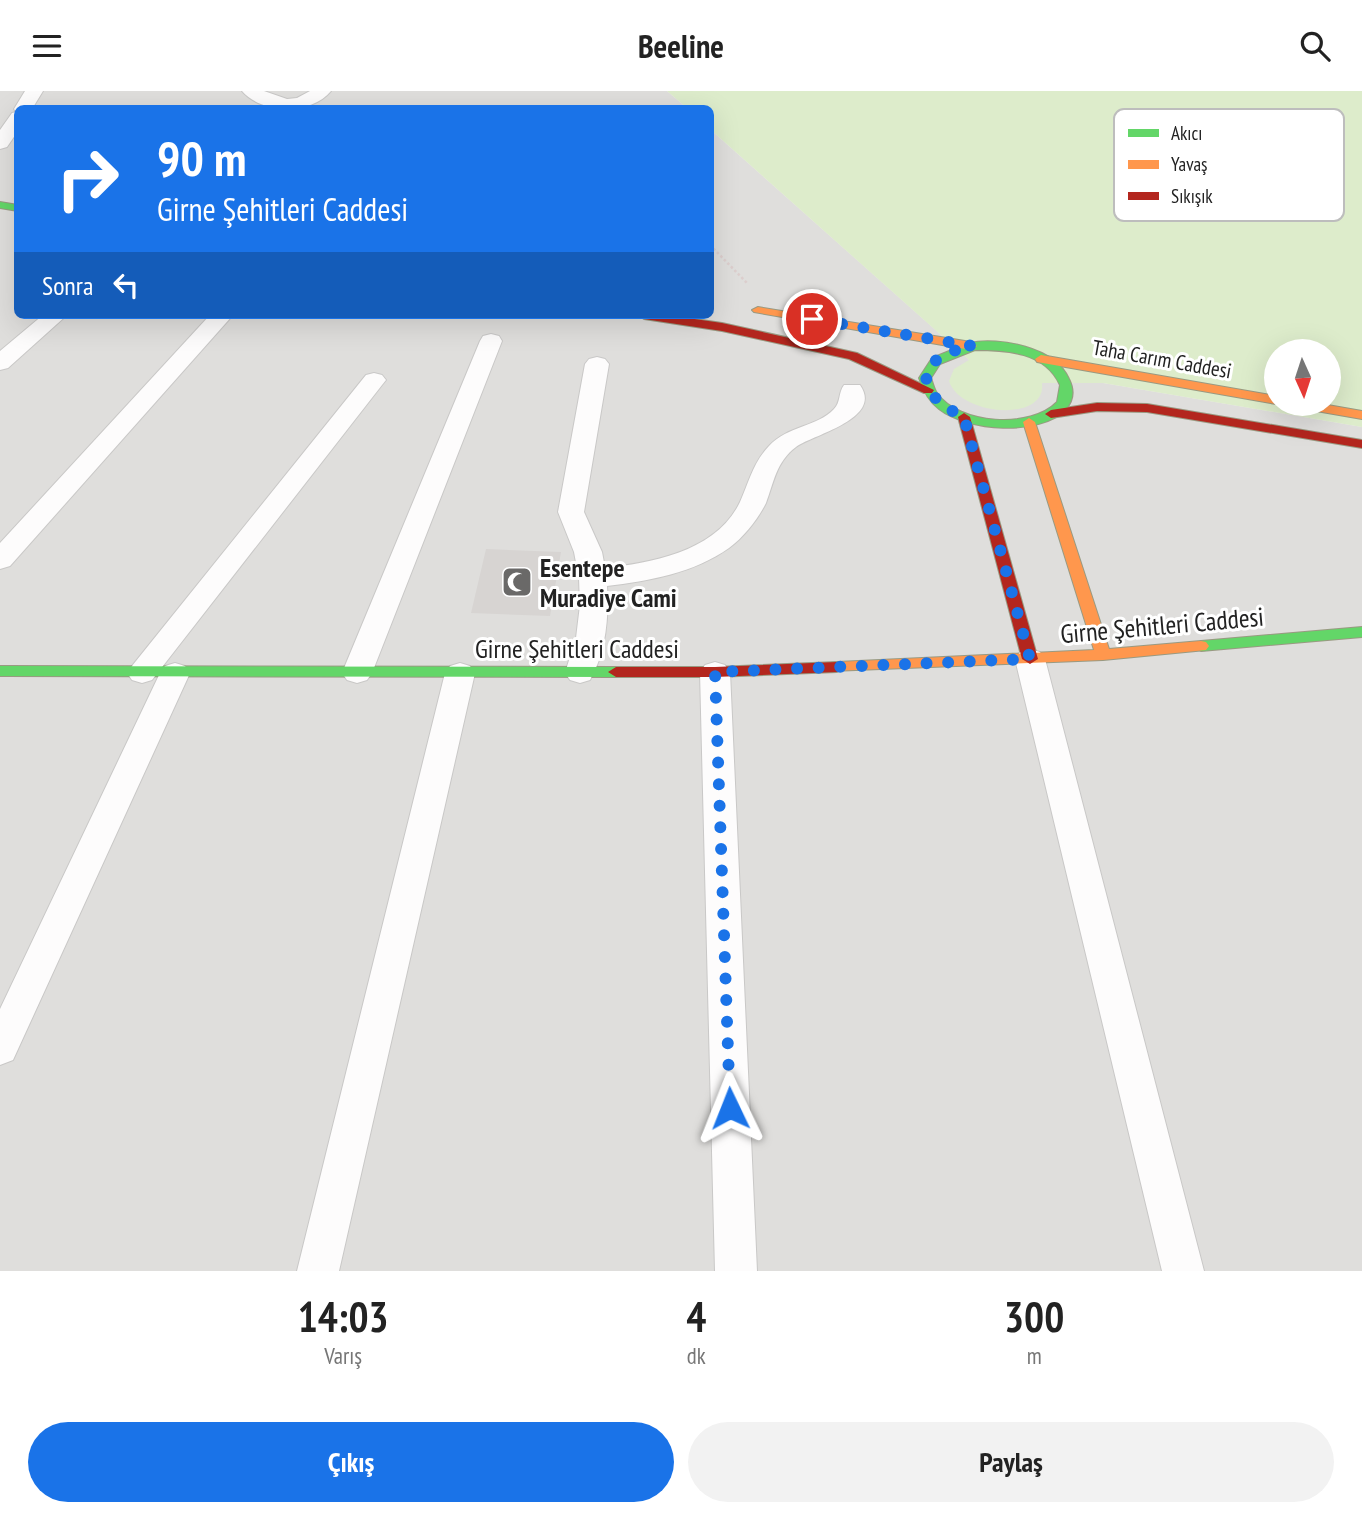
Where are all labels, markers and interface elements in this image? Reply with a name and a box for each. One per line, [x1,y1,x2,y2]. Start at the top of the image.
text: Beeline [638,25,724,67]
icon: menu [28,27,66,65]
icon: search [1296,27,1334,65]
legend [1114,109,1344,221]
text: Akıcı [1171,121,1202,145]
text: 90 m [157,126,246,190]
icon: right [42,133,133,224]
text: Yavaş [1171,152,1208,176]
text: Sıkışık [1171,184,1213,208]
text: Girne Şehitleri Caddesi [157,188,408,230]
icon: left [107,266,145,304]
text: Sonra [42,269,93,302]
pin [782,289,842,349]
icon: arrive [793,300,831,338]
street label: Taha Carım Caddesi [1090,334,1234,384]
north arrow [1264,339,1340,417]
map controls [1264,339,1341,416]
place label: Esentepe Muradiye Cami [540,551,677,614]
mosque icon: Esentepe Muradiye Cami [500,565,534,599]
street label: Girne Şehitleri Caddesi [1059,600,1265,650]
street label: Girne Şehitleri Caddesi [475,632,679,665]
position arrow [693,1071,767,1145]
text: 14:03 [298,1289,389,1344]
text: 4 [686,1289,706,1344]
text: 300 [1004,1289,1064,1344]
text: Varış [324,1341,362,1370]
text: dk [687,1341,706,1370]
text: m [1027,1341,1042,1370]
button: Çıkış [28,1422,674,1502]
button: Paylaş [688,1422,1334,1502]

